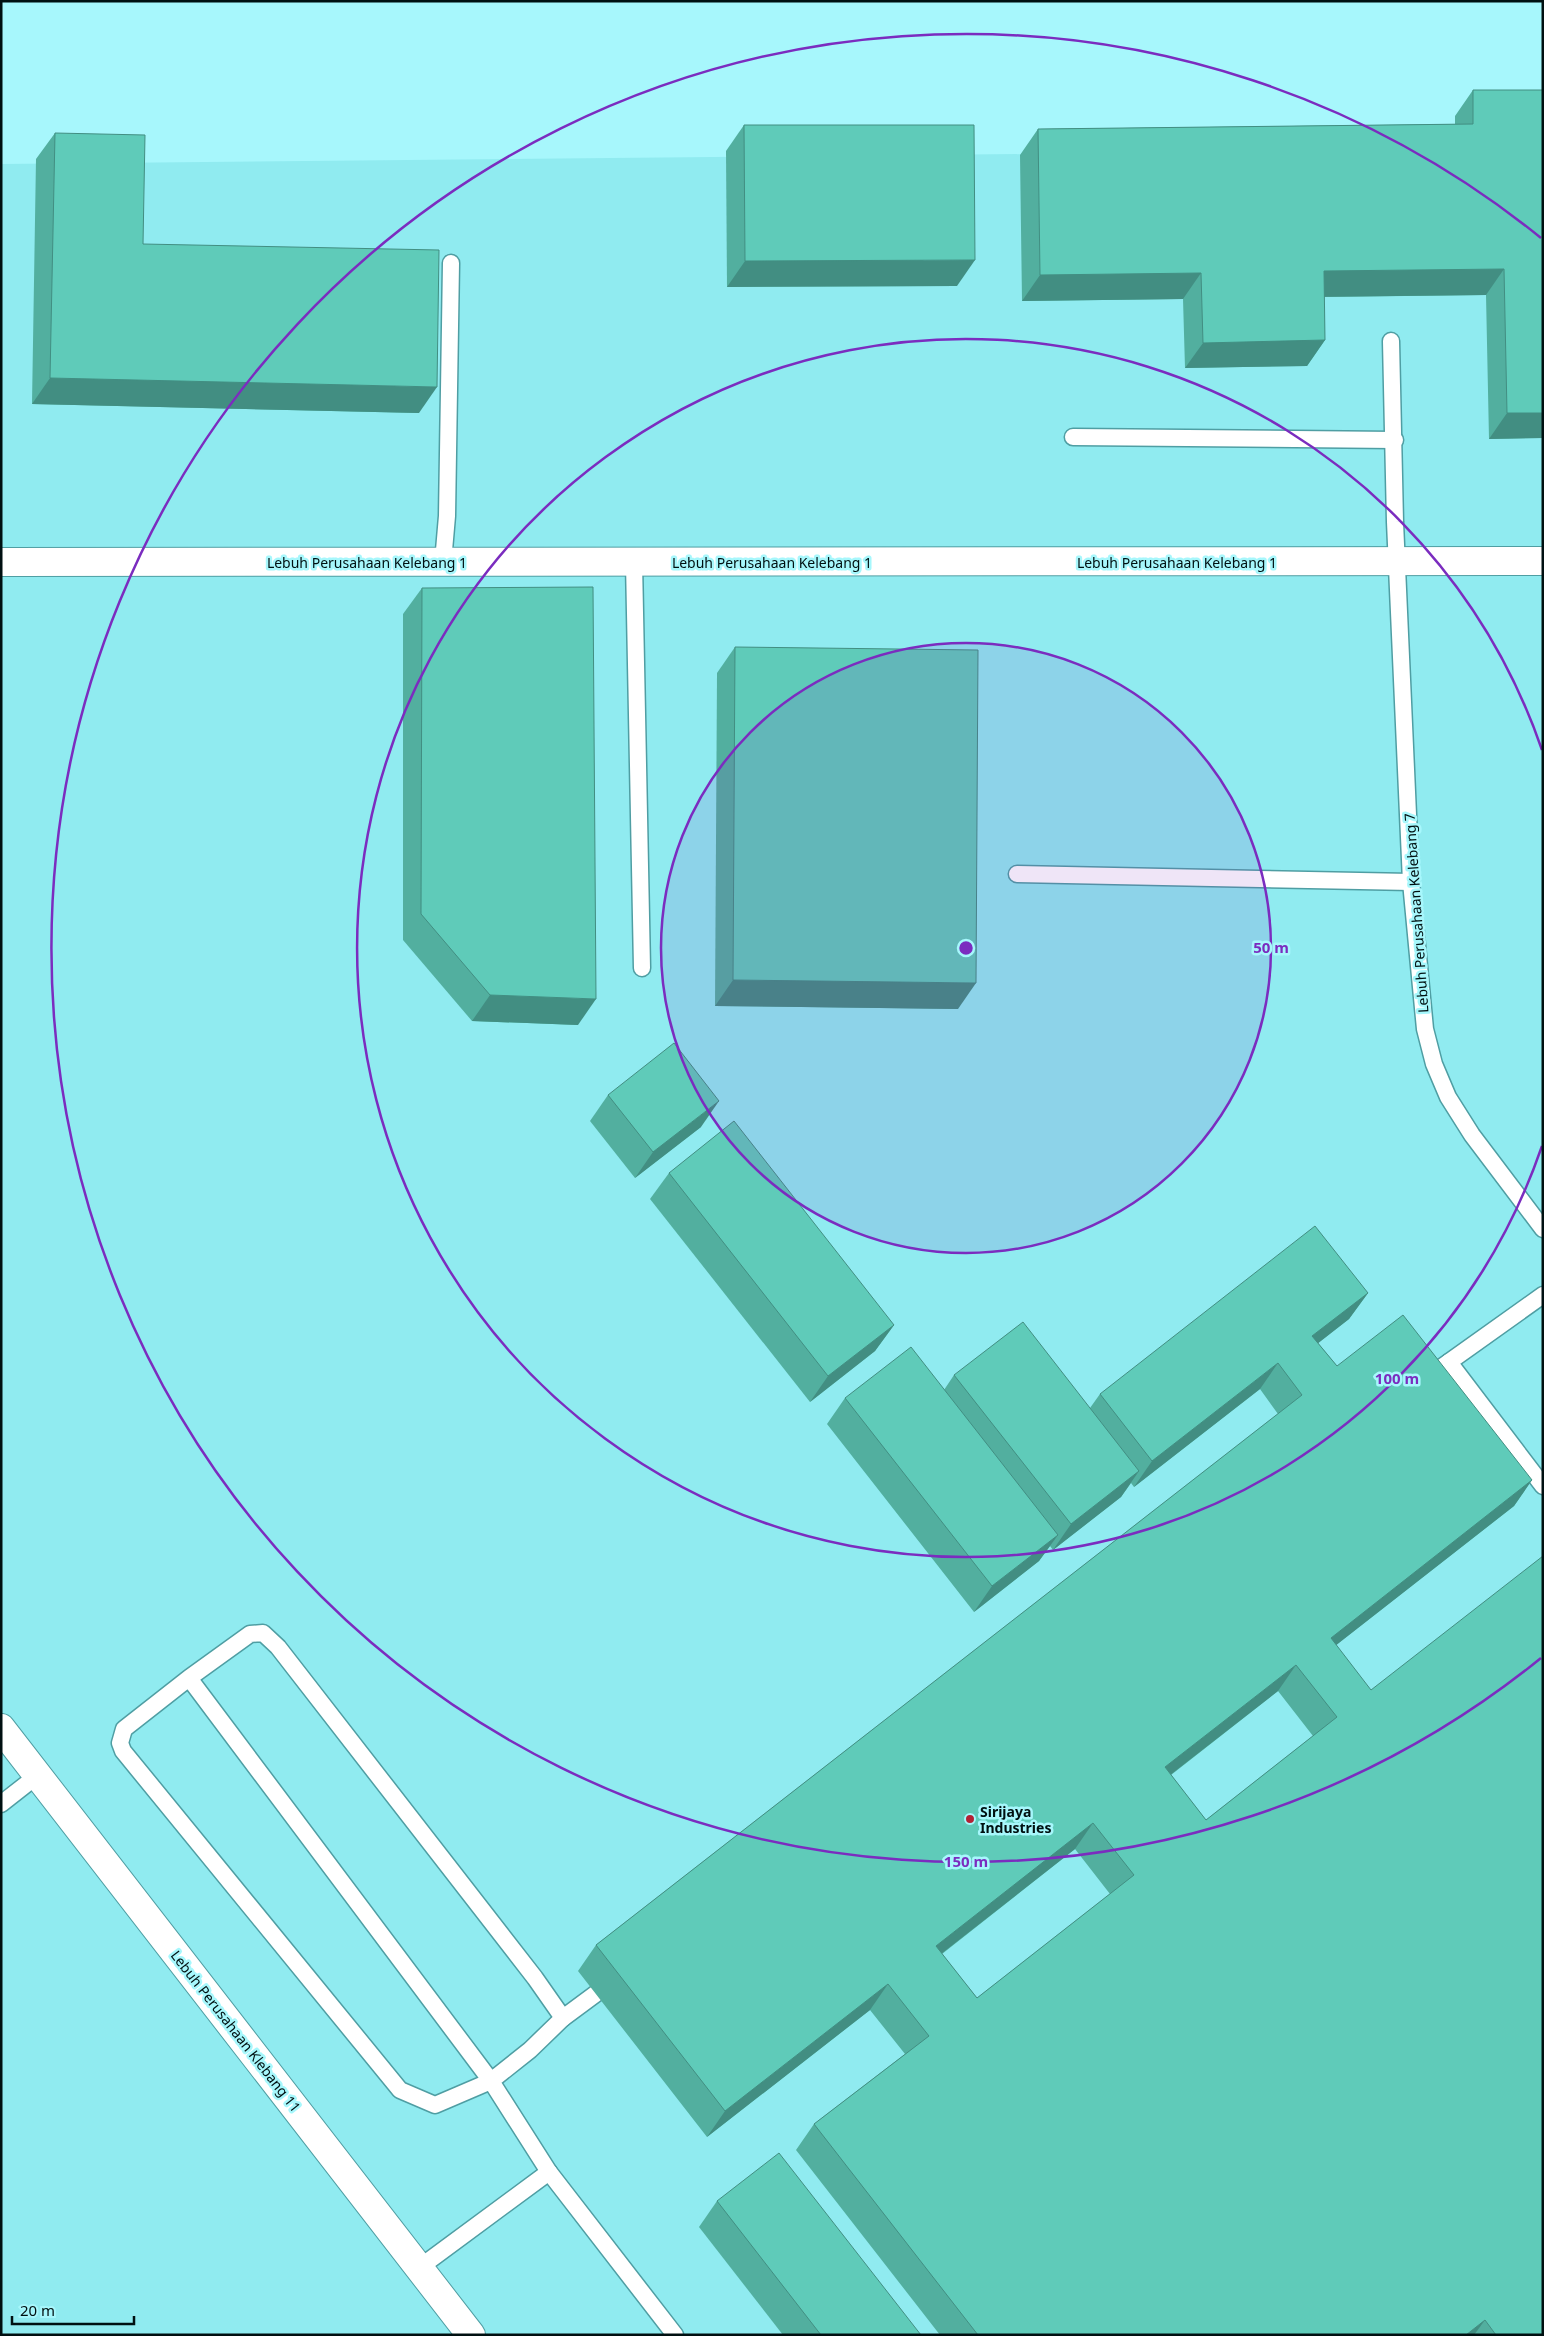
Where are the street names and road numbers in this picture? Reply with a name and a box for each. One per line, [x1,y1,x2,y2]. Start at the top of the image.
street label: Lebuh Perusahaan Kelebang 1 [267,553,467,572]
street label: Lebuh Perusahaan Kelebang 1 [672,553,872,572]
street label: Lebuh Perusahaan Kelebang 1 [1077,553,1277,572]
street label: Lebuh Perusahaan Kelebang 7 [1400,812,1432,1014]
street label: Lebuh Perusahaan Klebang 11 [167,1946,305,2116]

